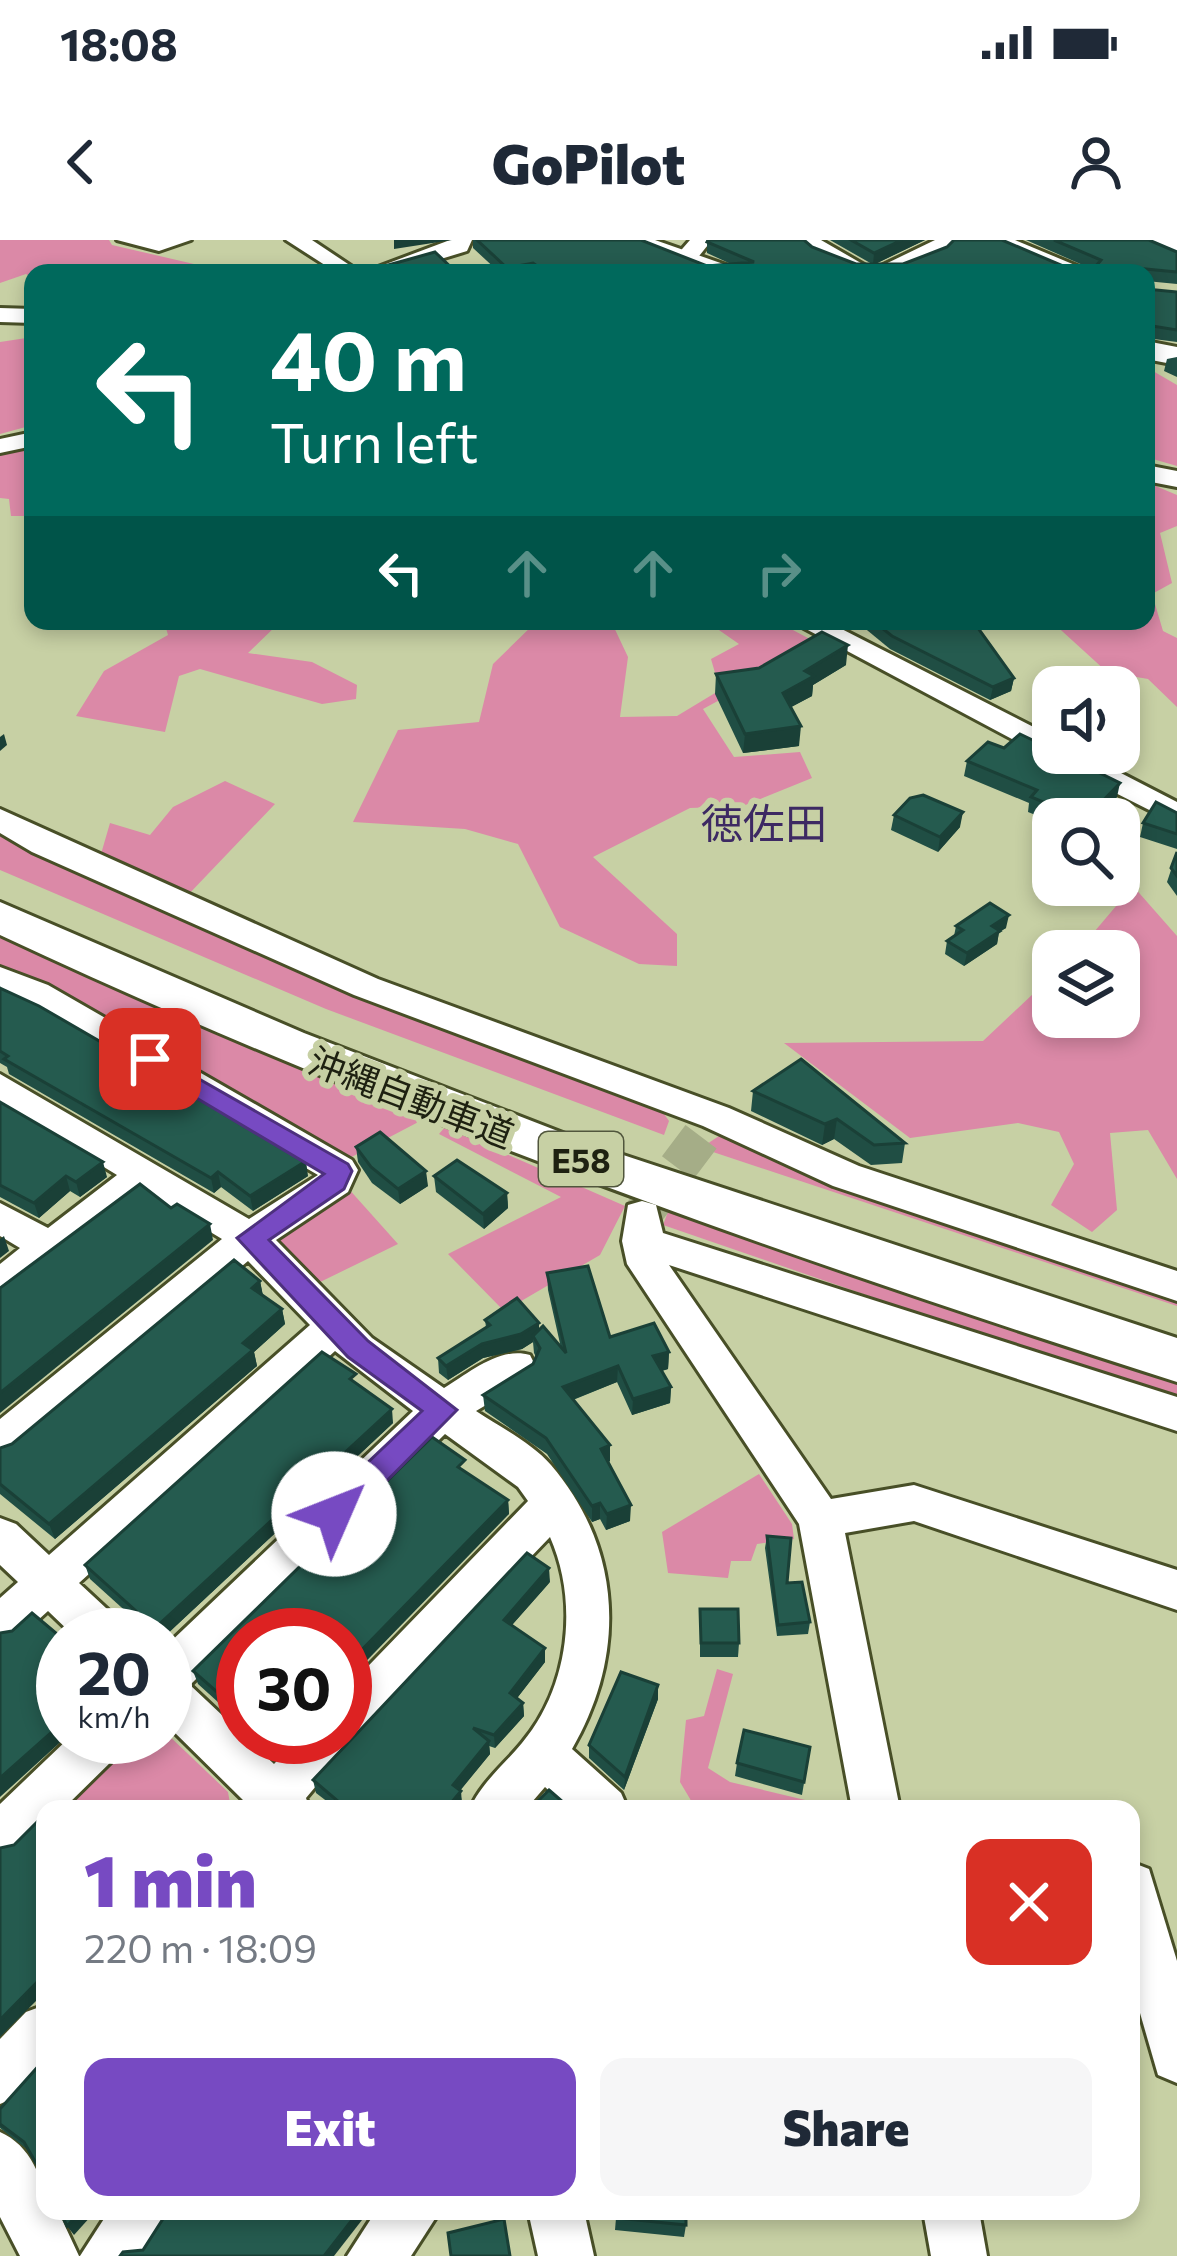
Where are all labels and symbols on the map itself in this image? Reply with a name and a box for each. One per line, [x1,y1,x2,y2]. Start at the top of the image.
district label: 徳佐田 [701,796,827,848]
pin [99,1008,201,1110]
street label: 沖縄自動車道 [303,1037,521,1155]
road number: E58 [539,1132,623,1186]
position arrow [271,1451,397,1577]
speed limit sign: 30 [216,1608,372,1764]

